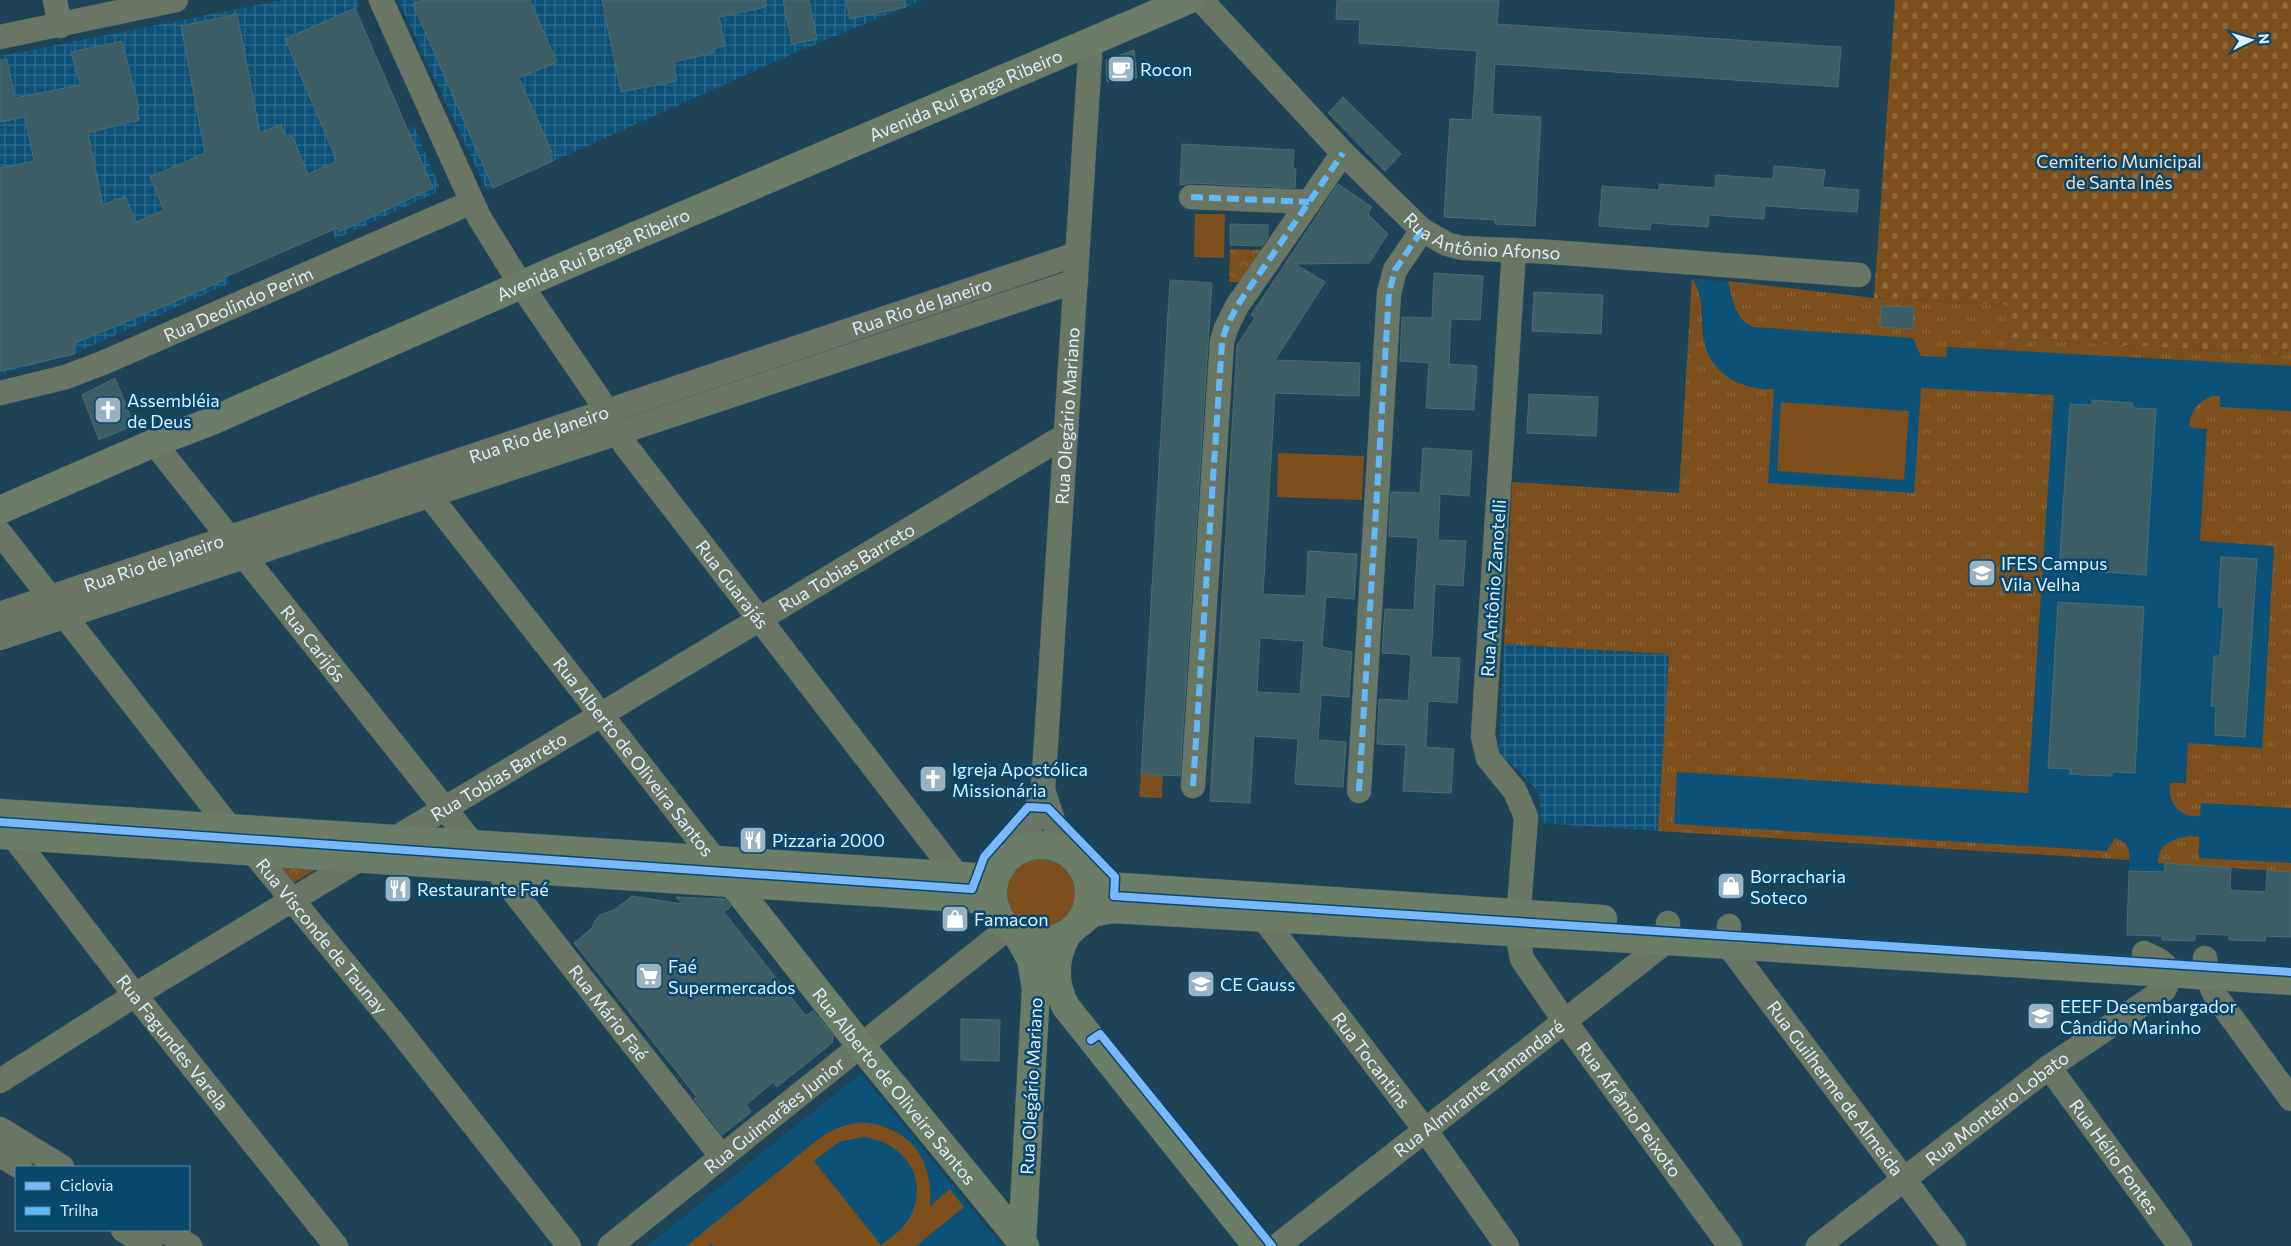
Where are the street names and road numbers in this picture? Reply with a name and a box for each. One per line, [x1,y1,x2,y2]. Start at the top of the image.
street label: Avenida Rui Braga Ribeiro [865,44,1066,146]
street label: Avenida Rui Braga Ribeiro [493,203,693,305]
street label: Rua Antônio Afonso [1399,208,1561,264]
street label: Rua Deolindo Perim [160,262,316,346]
street label: Rua Rio de Janeiro [849,272,995,339]
street label: Rua Olegário Mariano [1050,327,1084,505]
street label: Rua Rio de Janeiro [466,400,611,468]
street label: Rua Antônio Zanotelli [1476,499,1510,677]
street label: Rua Tobias Barreto [775,518,918,616]
street label: Rua Rio de Janeiro [81,529,226,596]
street label: Rua Guarajás [691,535,774,633]
street label: Rua Carijós [276,601,351,686]
street label: Rua Alberto de Oliveira Santos [549,652,719,861]
street label: Rua Tobias Barreto [427,727,571,825]
street label: Rua Visconde de Taunay [252,854,392,1018]
street label: Rua Mário Faé [564,960,653,1065]
street label: Rua Fagundes Varela [112,970,234,1114]
street label: Rua Alberto de Oliveira Santos [808,983,981,1189]
street label: Rua Guilherme de Almeida [1763,996,1908,1180]
street label: Rua Olegário Mariano [1015,997,1047,1175]
street label: Rua Tocantins [1328,1008,1415,1112]
street label: Rua Almirante Tamandaré [1389,1015,1568,1162]
street label: Rua Afrânio Peixoto [1573,1037,1687,1181]
street label: Rua Monteiro Lobato [1921,1046,2073,1170]
street label: Rua Guimarães Junior [699,1052,849,1178]
street label: Rua Hélio Fontes [2065,1095,2164,1218]

